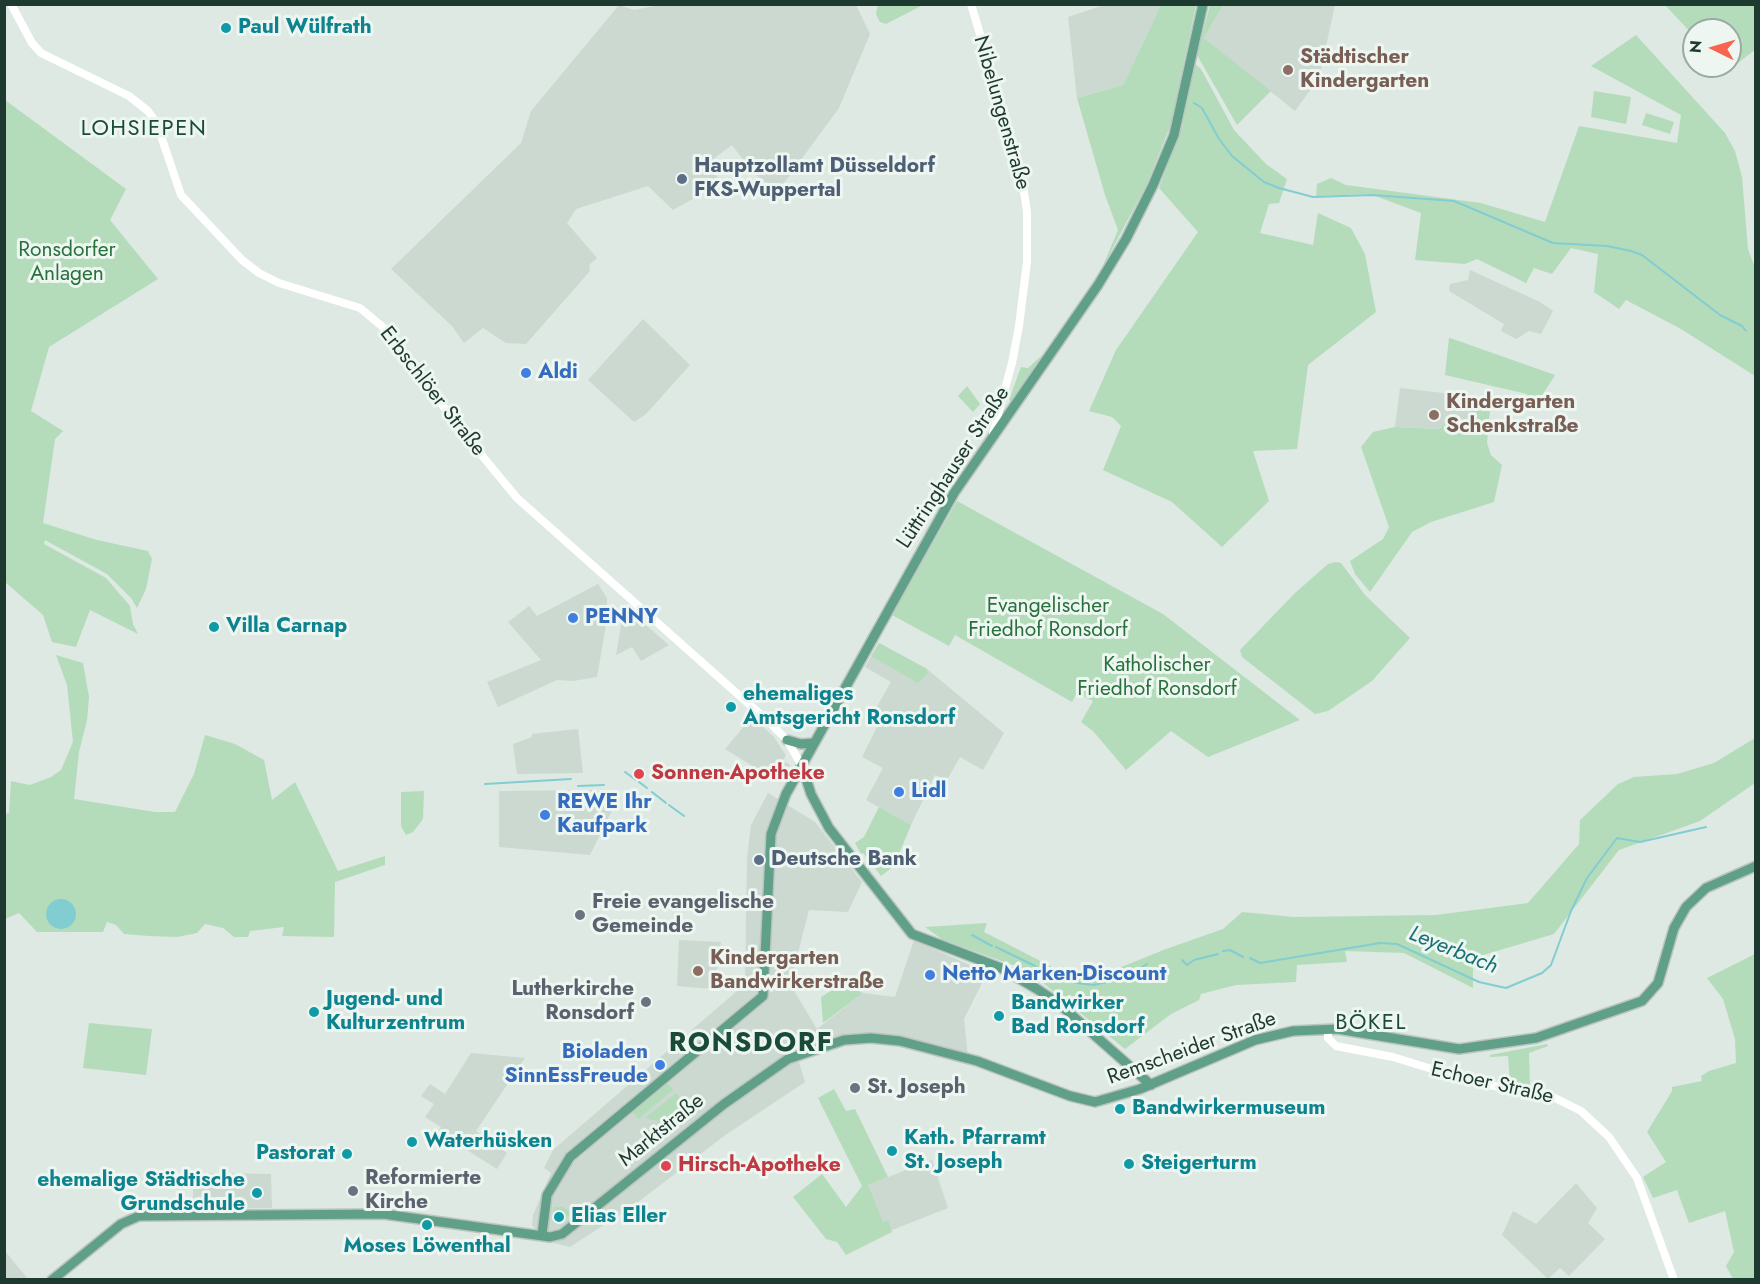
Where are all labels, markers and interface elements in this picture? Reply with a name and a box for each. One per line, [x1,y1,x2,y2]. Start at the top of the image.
place label: Paul Wülfrath [238,15,372,41]
north arrow [1682,18,1742,78]
marker: Paul Wülfrath [219,21,233,35]
street label: Nibelungenstraße [967,33,1035,193]
text: N [1684,39,1708,54]
place label: Städtischer Kindergarten [1300,45,1429,95]
marker: Städtischer Kindergarten [1281,63,1295,77]
district label: LOHSIEPEN [81,117,207,143]
place label: Hauptzollamt Düsseldorf FKS-Wuppertal [694,154,935,204]
marker: Hauptzollamt Düsseldorf FKS-Wuppertal [675,172,689,186]
park label: Ronsdorfer Anlagen [18,238,116,288]
street label: Erbschlöer Straße [374,322,490,462]
place label: Aldi [538,360,578,386]
marker: Aldi [519,366,533,380]
street label: Lüttringhauser Straße [892,382,1016,554]
place label: Kindergarten Schenkstraße [1446,390,1579,440]
marker: Kindergarten Schenkstraße [1427,408,1441,422]
park label: Evangelischer Friedhof Ronsdorf [968,594,1128,644]
place label: PENNY [585,605,658,631]
marker: PENNY [566,611,580,625]
place label: Villa Carnap [226,614,347,640]
marker: Villa Carnap [207,620,221,634]
park label: Katholischer Friedhof Ronsdorf [1077,653,1237,703]
place label: ehemaliges Amtsgericht Ronsdorf [743,682,955,732]
marker: ehemaliges Amtsgericht Ronsdorf [724,700,738,714]
place label: Sonnen-Apotheke [651,761,825,787]
marker: Sonnen-Apotheke [632,767,646,781]
place label: Lidl [911,779,947,805]
marker: Lidl [892,785,906,799]
place label: REWE Ihr Kaufpark [557,790,652,840]
marker: REWE Ihr Kaufpark [538,808,552,822]
place label: Deutsche Bank [771,847,917,873]
marker: Deutsche Bank [752,853,766,867]
place label: Freie evangelische Gemeinde [592,890,774,940]
marker: Freie evangelische Gemeinde [573,908,587,922]
water label: Leyerbach [1405,921,1501,981]
place label: Kindergarten Bandwirkerstraße [710,946,884,996]
place label: Netto Marken-Discount [942,962,1166,988]
marker: Kindergarten Bandwirkerstraße [691,964,705,978]
marker: Netto Marken-Discount [923,968,937,982]
place label: Lutherkirche Ronsdorf [511,977,634,1027]
place label: Jugend- und Kulturzentrum [326,987,465,1037]
place label: Bandwirker Bad Ronsdorf [1011,991,1144,1041]
marker: Lutherkirche Ronsdorf [639,995,653,1009]
marker: Jugend- und Kulturzentrum [307,1005,321,1019]
street label: Remscheider Straße [1104,1007,1280,1091]
marker: Bandwirker Bad Ronsdorf [992,1009,1006,1023]
district label: BÖKEL [1335,1011,1407,1037]
district label: RONSDORF [669,1028,833,1060]
place label: Bioladen SinnEssFreude [505,1040,648,1090]
marker: Bioladen SinnEssFreude [653,1058,667,1072]
street label: Echoer Straße [1428,1058,1556,1110]
place label: St. Joseph [867,1075,966,1101]
marker: St. Joseph [848,1081,862,1095]
street label: Marktstraße [614,1089,710,1173]
place label: Bandwirkermuseum [1132,1096,1325,1122]
marker: Bandwirkermuseum [1113,1102,1127,1116]
place label: Kath. Pfarramt St. Joseph [904,1126,1046,1176]
place label: Waterhüsken [424,1129,552,1155]
marker: Waterhüsken [405,1135,419,1149]
place label: Pastorat [256,1141,335,1167]
marker: Kath. Pfarramt St. Joseph [885,1144,899,1158]
marker: Pastorat [340,1147,354,1161]
place label: Steigerturm [1141,1151,1257,1177]
place label: Hirsch-Apotheke [678,1153,841,1179]
marker: Steigerturm [1122,1157,1136,1171]
marker: Hirsch-Apotheke [659,1159,673,1173]
place label: Reformierte Kirche [365,1166,481,1216]
place label: ehemalige Städtische Grundschule [37,1168,245,1218]
marker: Reformierte Kirche [346,1184,360,1198]
marker: ehemalige Städtische Grundschule [250,1186,264,1200]
place label: Elias Eller [571,1204,667,1230]
marker: Elias Eller [552,1210,566,1224]
marker: Moses Löwenthal [420,1218,434,1232]
place label: Moses Löwenthal [343,1234,511,1260]

